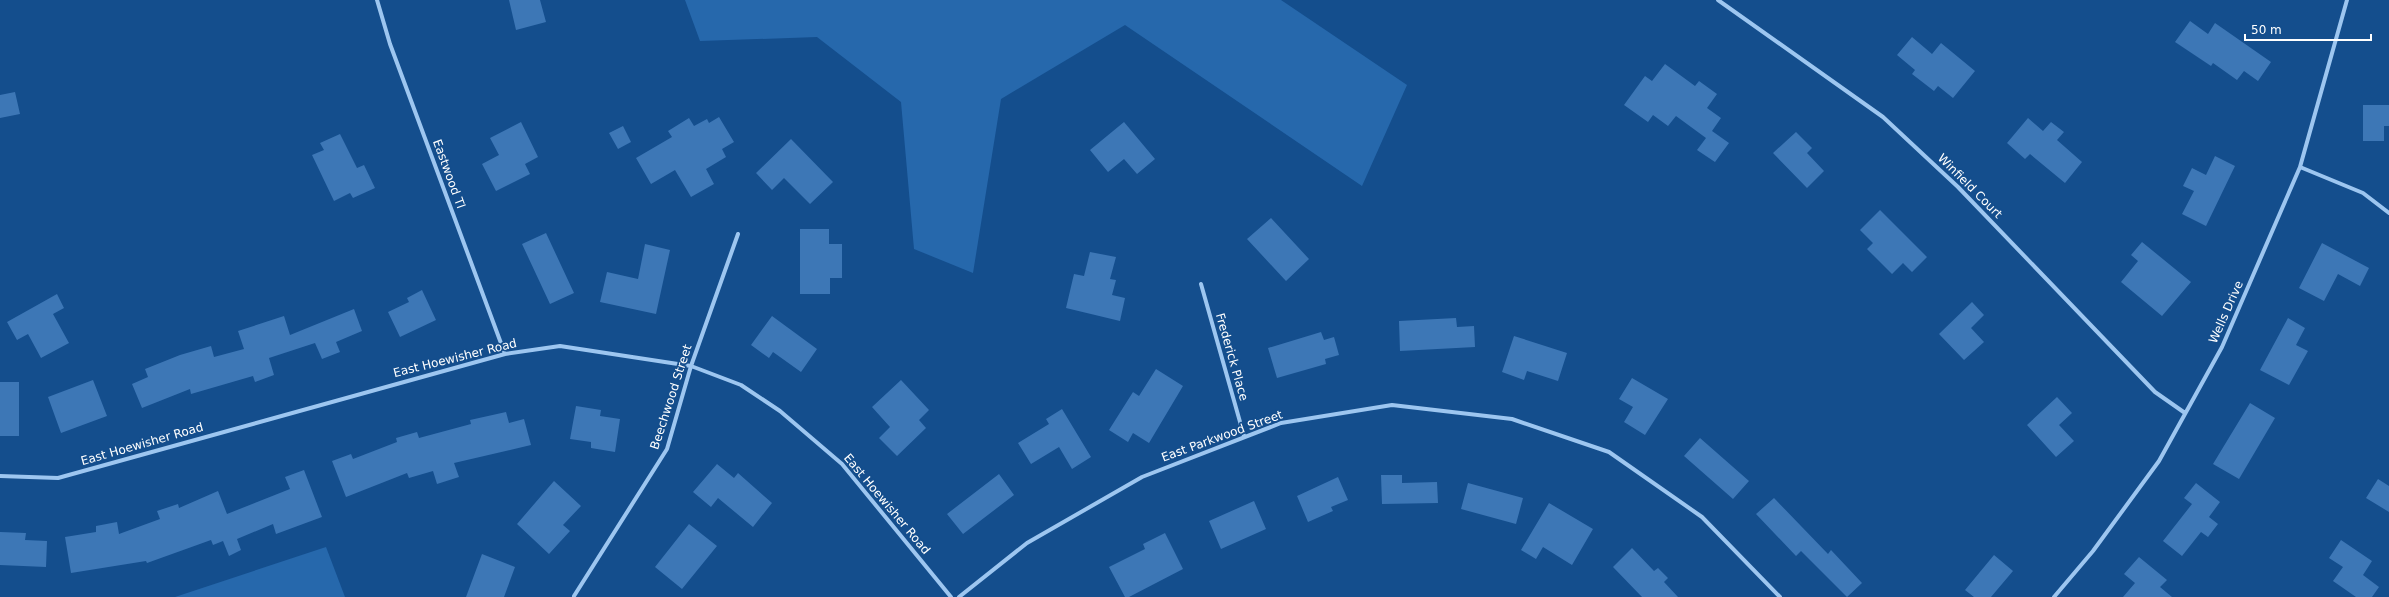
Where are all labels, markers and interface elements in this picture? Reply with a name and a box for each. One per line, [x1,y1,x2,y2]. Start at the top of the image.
scale bar [2245,16,2371,42]
text: 50 m [2251,23,2282,37]
street label: Eastwood Tl [430,138,468,210]
street label: Winfield Court [1935,151,2005,221]
street label: Wells Drive [2206,278,2246,346]
street label: Frederick Place [1213,312,1251,402]
street label: East Hoewisher Road [392,336,518,380]
street label: Beechwood Street [647,342,695,451]
street label: East Parkwood Street [1159,407,1285,464]
street label: East Hoewisher Road [79,420,205,468]
street label: East Hoewisher Road [841,451,933,557]

